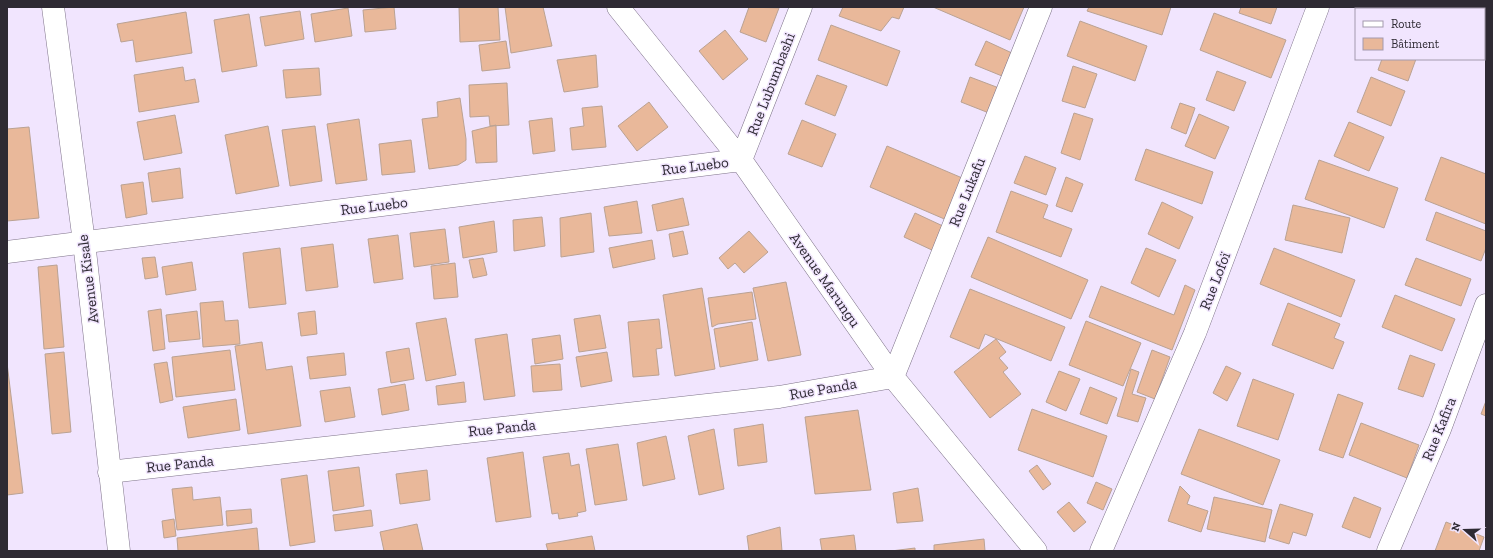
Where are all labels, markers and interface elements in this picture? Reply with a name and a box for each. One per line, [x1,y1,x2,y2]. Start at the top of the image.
legend [1355,8,1485,60]
text: Route [1391,17,1422,31]
street label: Rue Lubumbashi [743,30,799,138]
text: Bâtiment [1391,37,1440,51]
street label: Rue Luebo [660,153,730,179]
street label: Rue Lukafu [945,154,989,229]
street label: Rue Luebo [339,193,409,219]
street label: Avenue Marungu [786,229,865,331]
street label: Avenue Kisale [74,233,102,325]
street label: Rue Lofoï [1196,249,1234,313]
street label: Rue Panda [788,374,858,404]
street label: Rue Kafira [1418,395,1460,463]
street label: Rue Panda [467,415,537,441]
street label: Rue Panda [145,451,215,477]
north arrow [1445,510,1485,550]
text: N [1449,520,1464,533]

